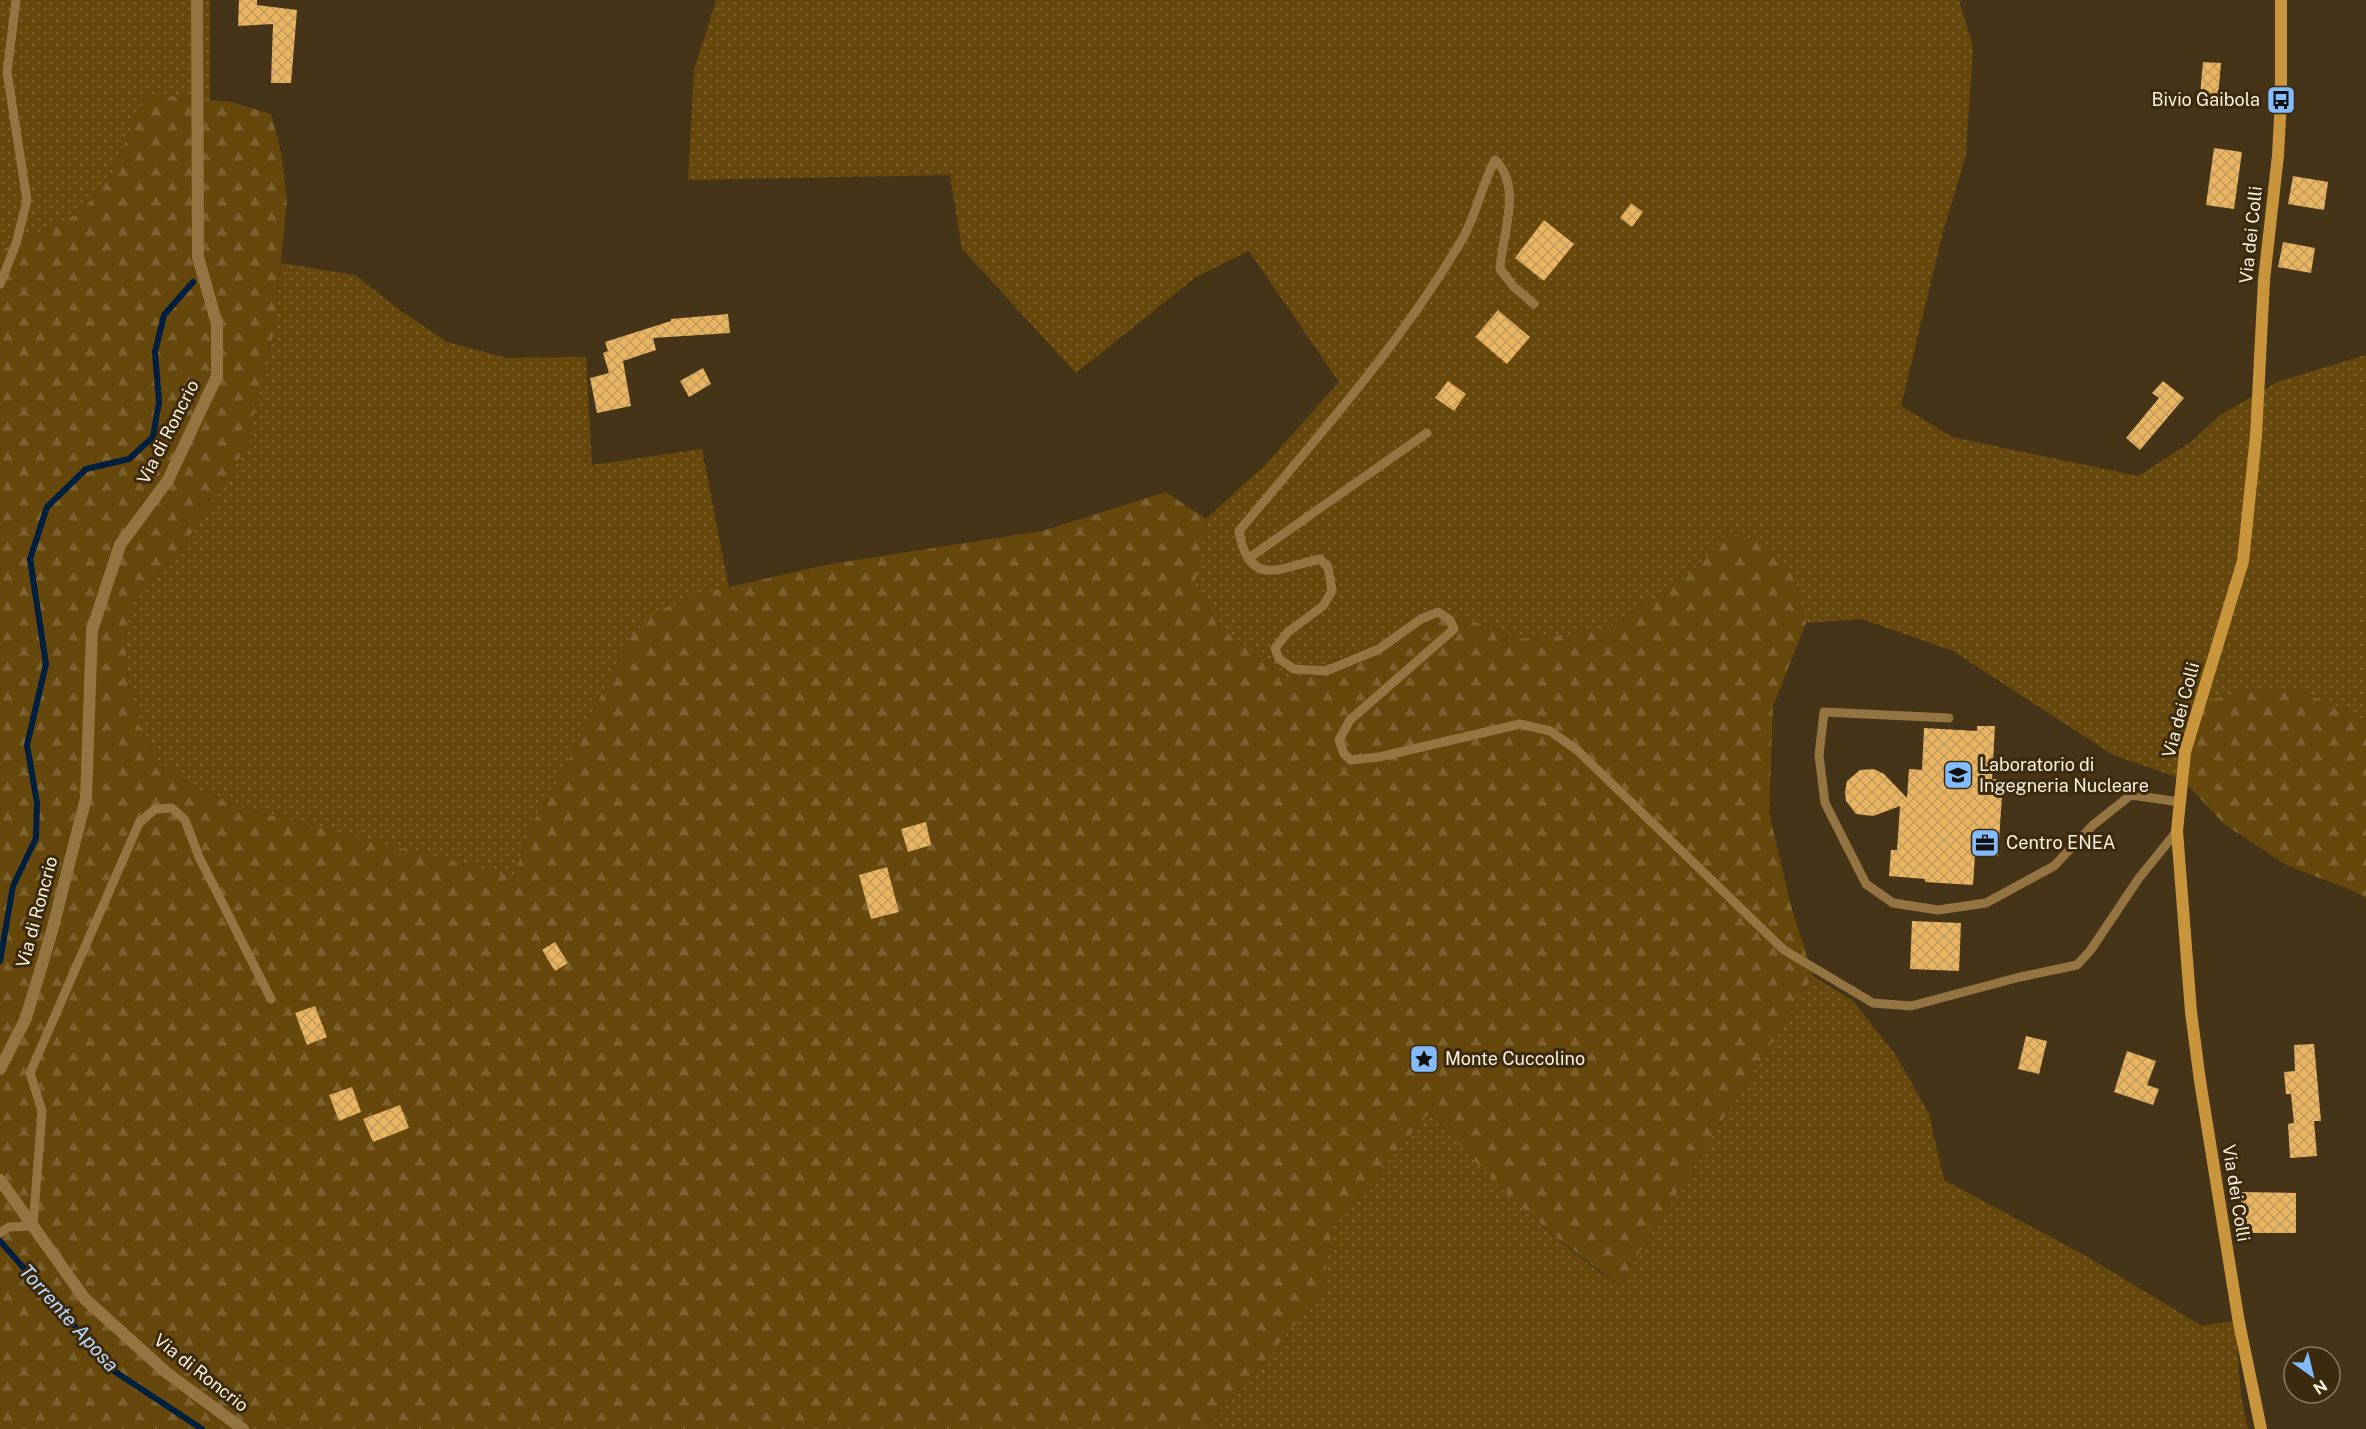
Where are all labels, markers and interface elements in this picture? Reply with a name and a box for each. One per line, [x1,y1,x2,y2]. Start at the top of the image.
bus stop icon: Bivio Gaibola [2265,84,2297,116]
place label: Bivio Gaibola [2152,89,2260,110]
street label: Via dei Colli [2235,185,2266,285]
street label: Via di Roncrio [132,376,203,487]
street label: Via dei Colli [2158,660,2203,760]
place label: Laboratorio di Ingegneria Nucleare [1979,754,2149,796]
school or university icon: Laboratorio di Ingegneria Nucleare [1942,759,1974,791]
office icon: Centro ENEA [1969,827,2001,859]
place label: Centro ENEA [2006,832,2116,853]
street label: Via di Roncrio [12,854,61,970]
place icon: Monte Cuccolino [1408,1043,1440,1075]
place label: Monte Cuccolino [1445,1048,1585,1069]
street label: Via dei Colli [2218,1143,2255,1243]
water label: Torrente Aposa [14,1259,124,1377]
street label: Via di Roncrio [150,1329,253,1416]
north arrow [2282,1345,2342,1405]
text: N [2310,1376,2331,1398]

